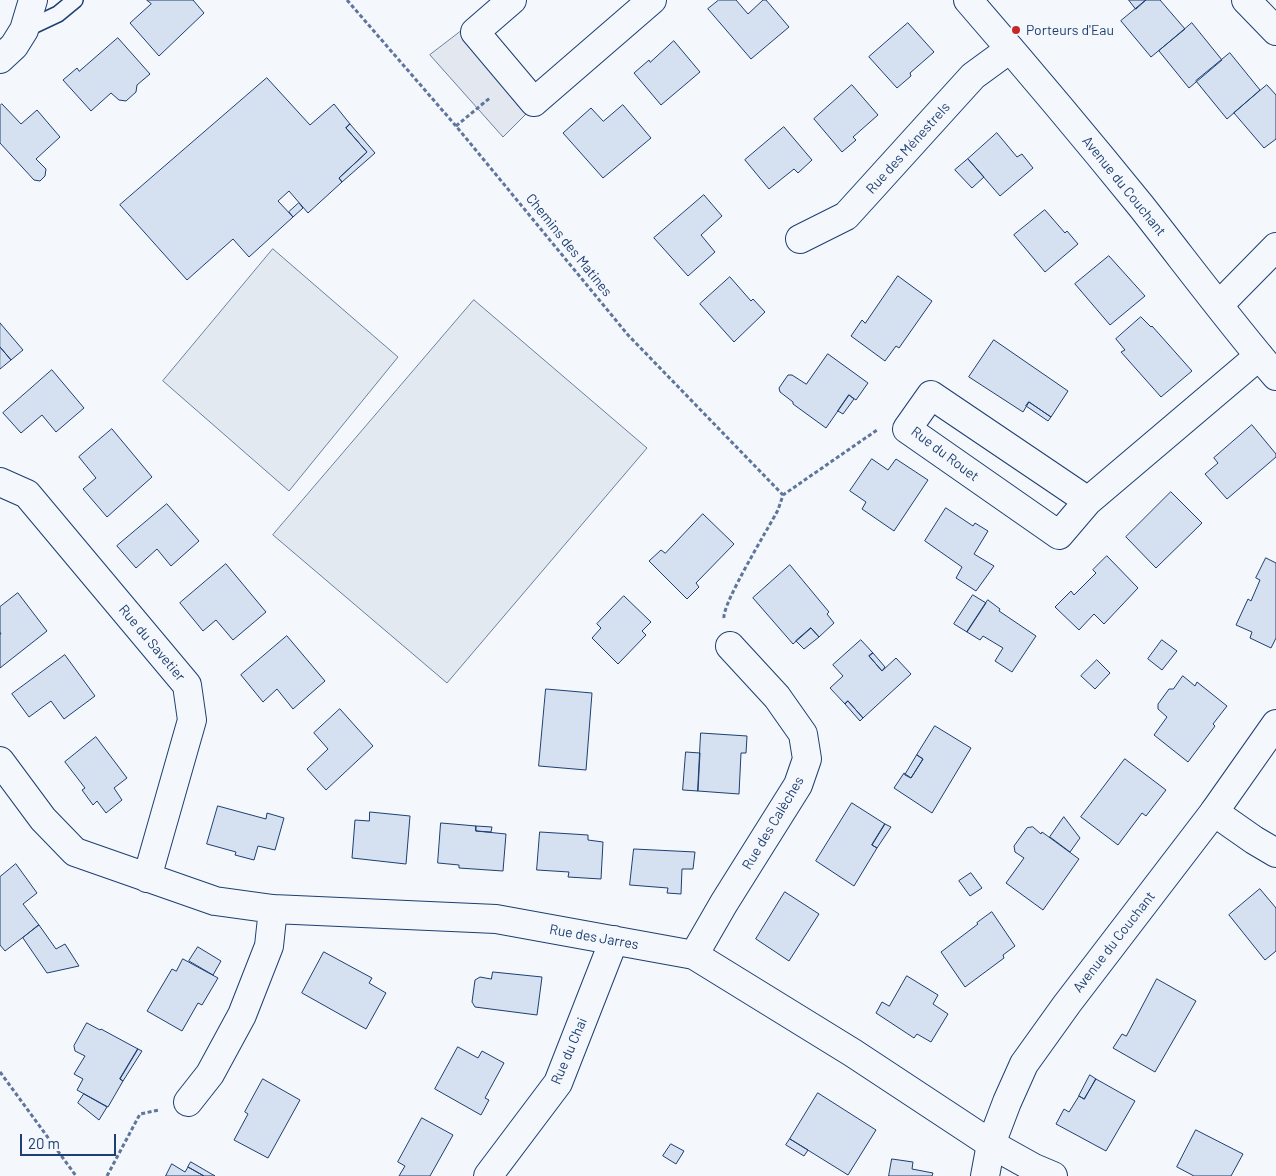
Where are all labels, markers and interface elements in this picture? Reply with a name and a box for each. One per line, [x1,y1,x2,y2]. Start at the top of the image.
place label: Porteurs d'Eau [1026,22,1114,38]
marker: Porteurs d'Eau [1010,24,1022,36]
street label: Rue des Ménestrels [862,99,954,197]
street label: Avenue du Couchant [1079,133,1169,239]
street label: Chemins des Matines [522,190,616,300]
street label: Rue du Rouet [908,423,982,485]
street label: Rue du Savetier [115,601,189,685]
street label: Rue des Calèches [739,773,807,873]
street label: Avenue du Couchant [1069,888,1159,996]
street label: Rue des Jarres [548,921,640,953]
street label: Rue du Chai [547,1015,591,1087]
scale bar [22,1124,119,1156]
text: 20 m [28,1134,60,1152]

